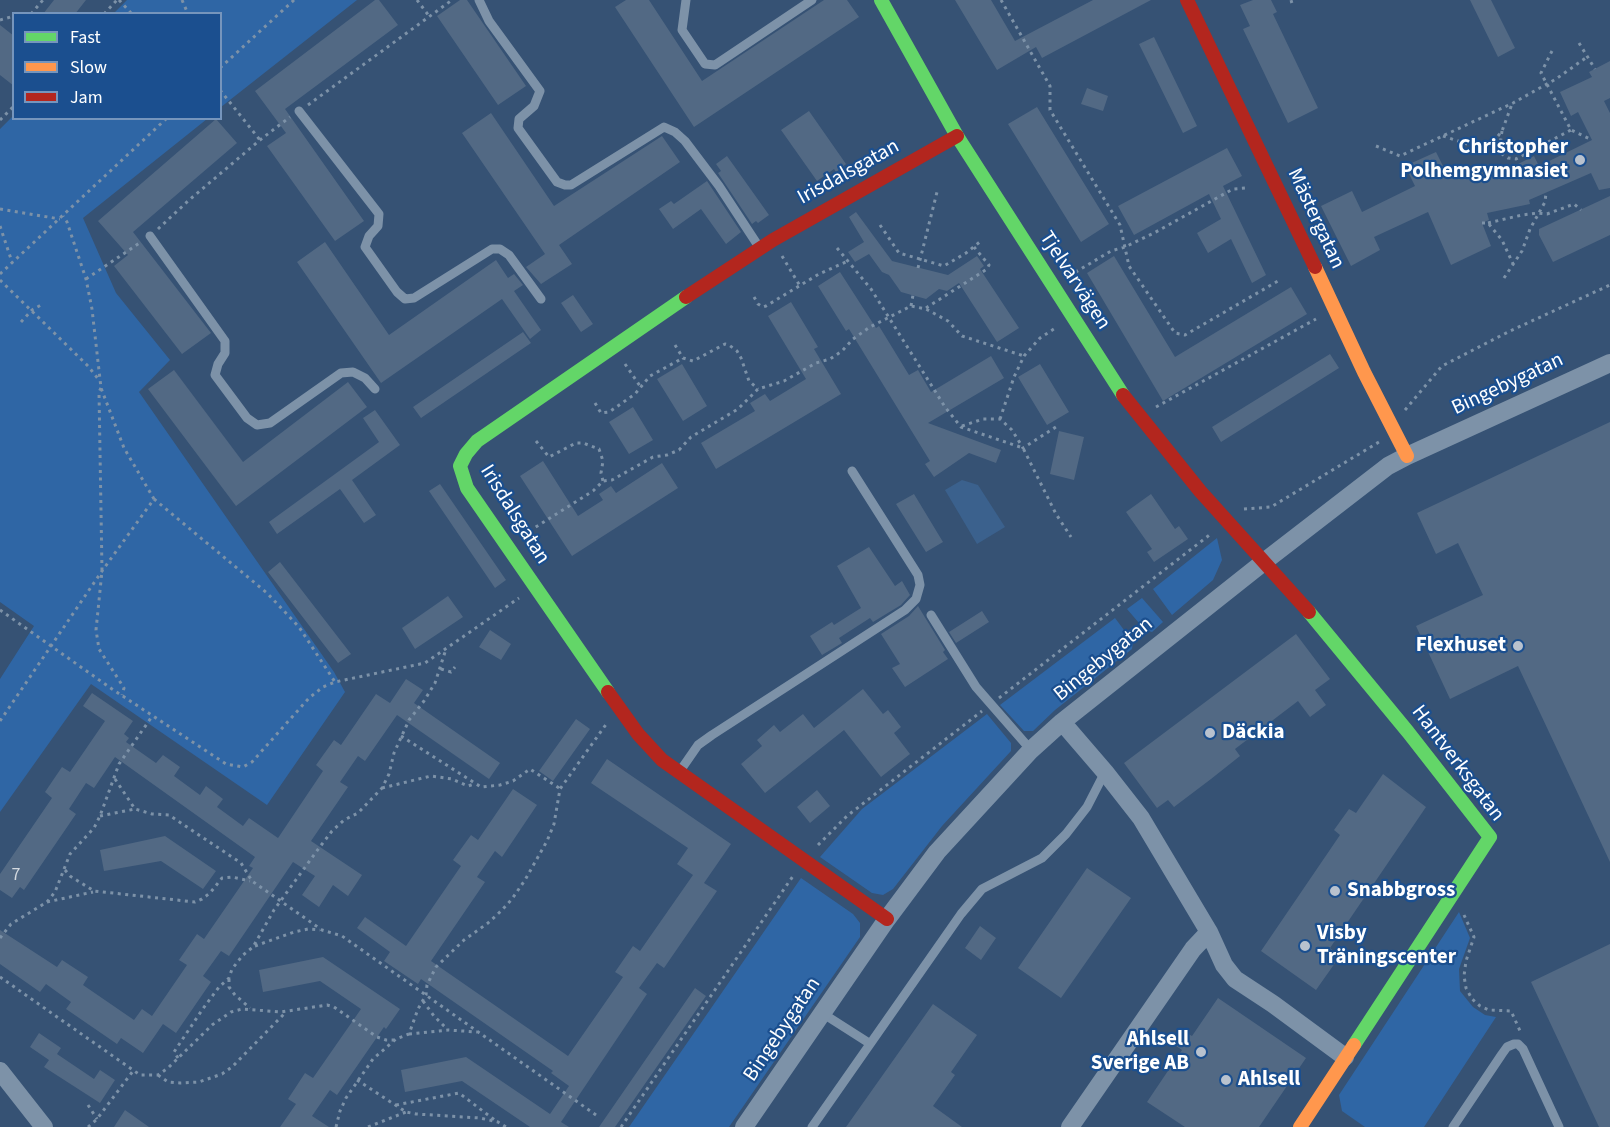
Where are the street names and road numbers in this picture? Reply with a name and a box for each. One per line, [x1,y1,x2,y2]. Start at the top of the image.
street label: Irisdalsgatan [794,135,904,211]
street label: Mästergatan [1281,165,1349,273]
street label: Tjelvarvägen [1033,227,1115,335]
street label: Bingebygatan [1448,348,1568,422]
street label: Irisdalsgatan [474,461,554,569]
street label: Bingebygatan [1049,612,1159,708]
street label: Hantverksgatan [1405,701,1509,827]
street label: Bingebygatan [739,973,827,1087]

